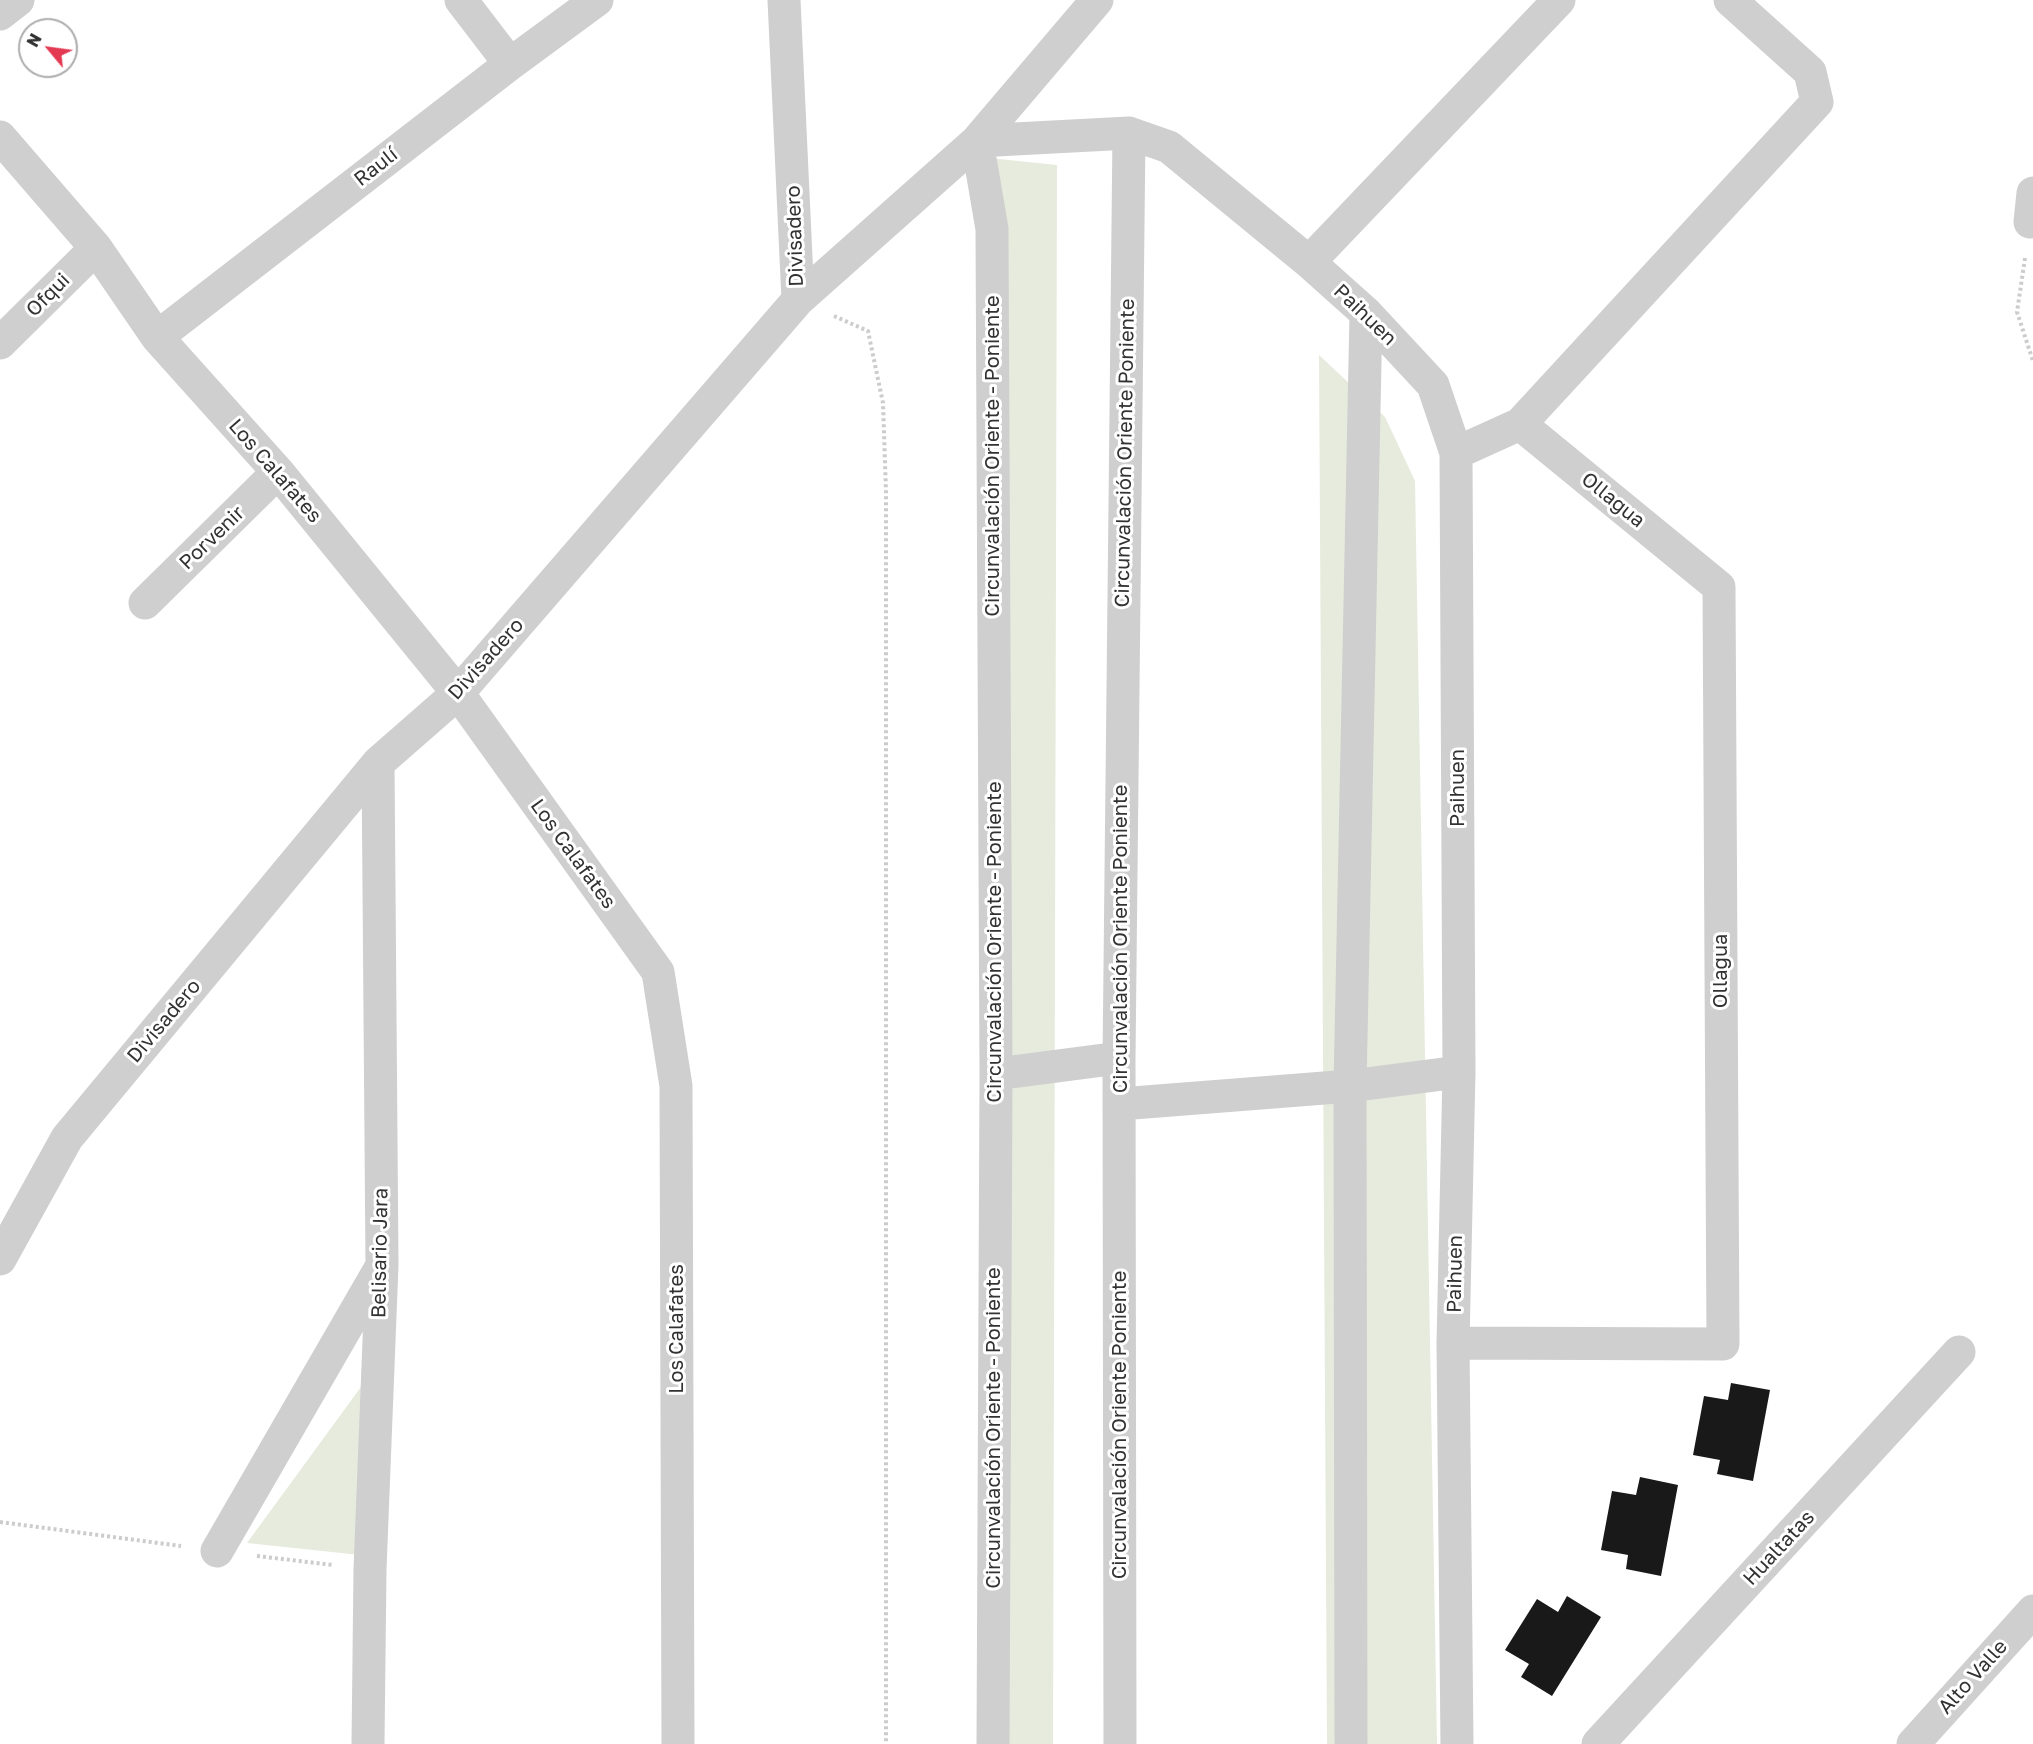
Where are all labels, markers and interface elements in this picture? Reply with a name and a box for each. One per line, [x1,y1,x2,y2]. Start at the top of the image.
north arrow [18,18,78,78]
text: N [22,30,46,50]
street label: Raulí [349,143,403,191]
street label: Divisadero [781,185,809,287]
street label: Ofqui [21,268,75,322]
street label: Paihuen [1329,279,1401,351]
street label: Circunvalación Oriente - Poniente [981,295,1005,617]
street label: Circunvalación Oriente Poniente [1110,298,1140,608]
street label: Los Calafates [223,414,327,528]
street label: Ollagua [1576,467,1650,533]
street label: Porvenir [174,501,250,575]
street label: Divisadero [443,613,529,705]
street label: Paihuen [1446,749,1470,827]
street label: Circunvalación Oriente - Poniente [983,781,1007,1103]
street label: Circunvalación Oriente Poniente [1109,785,1133,1093]
street label: Los Calafates [525,795,621,913]
street label: Ollagua [1709,934,1733,1008]
street label: Divisadero [122,974,206,1068]
street label: Belisario Jara [367,1188,393,1318]
street label: Paihuen [1442,1235,1468,1313]
street label: Los Calafates [665,1264,689,1394]
street label: Circunvalación Oriente - Poniente [982,1267,1006,1589]
street label: Circunvalación Oriente Poniente [1108,1271,1132,1579]
street label: Hualtatas [1738,1506,1820,1590]
street label: Alto Valle [1933,1635,2013,1719]

